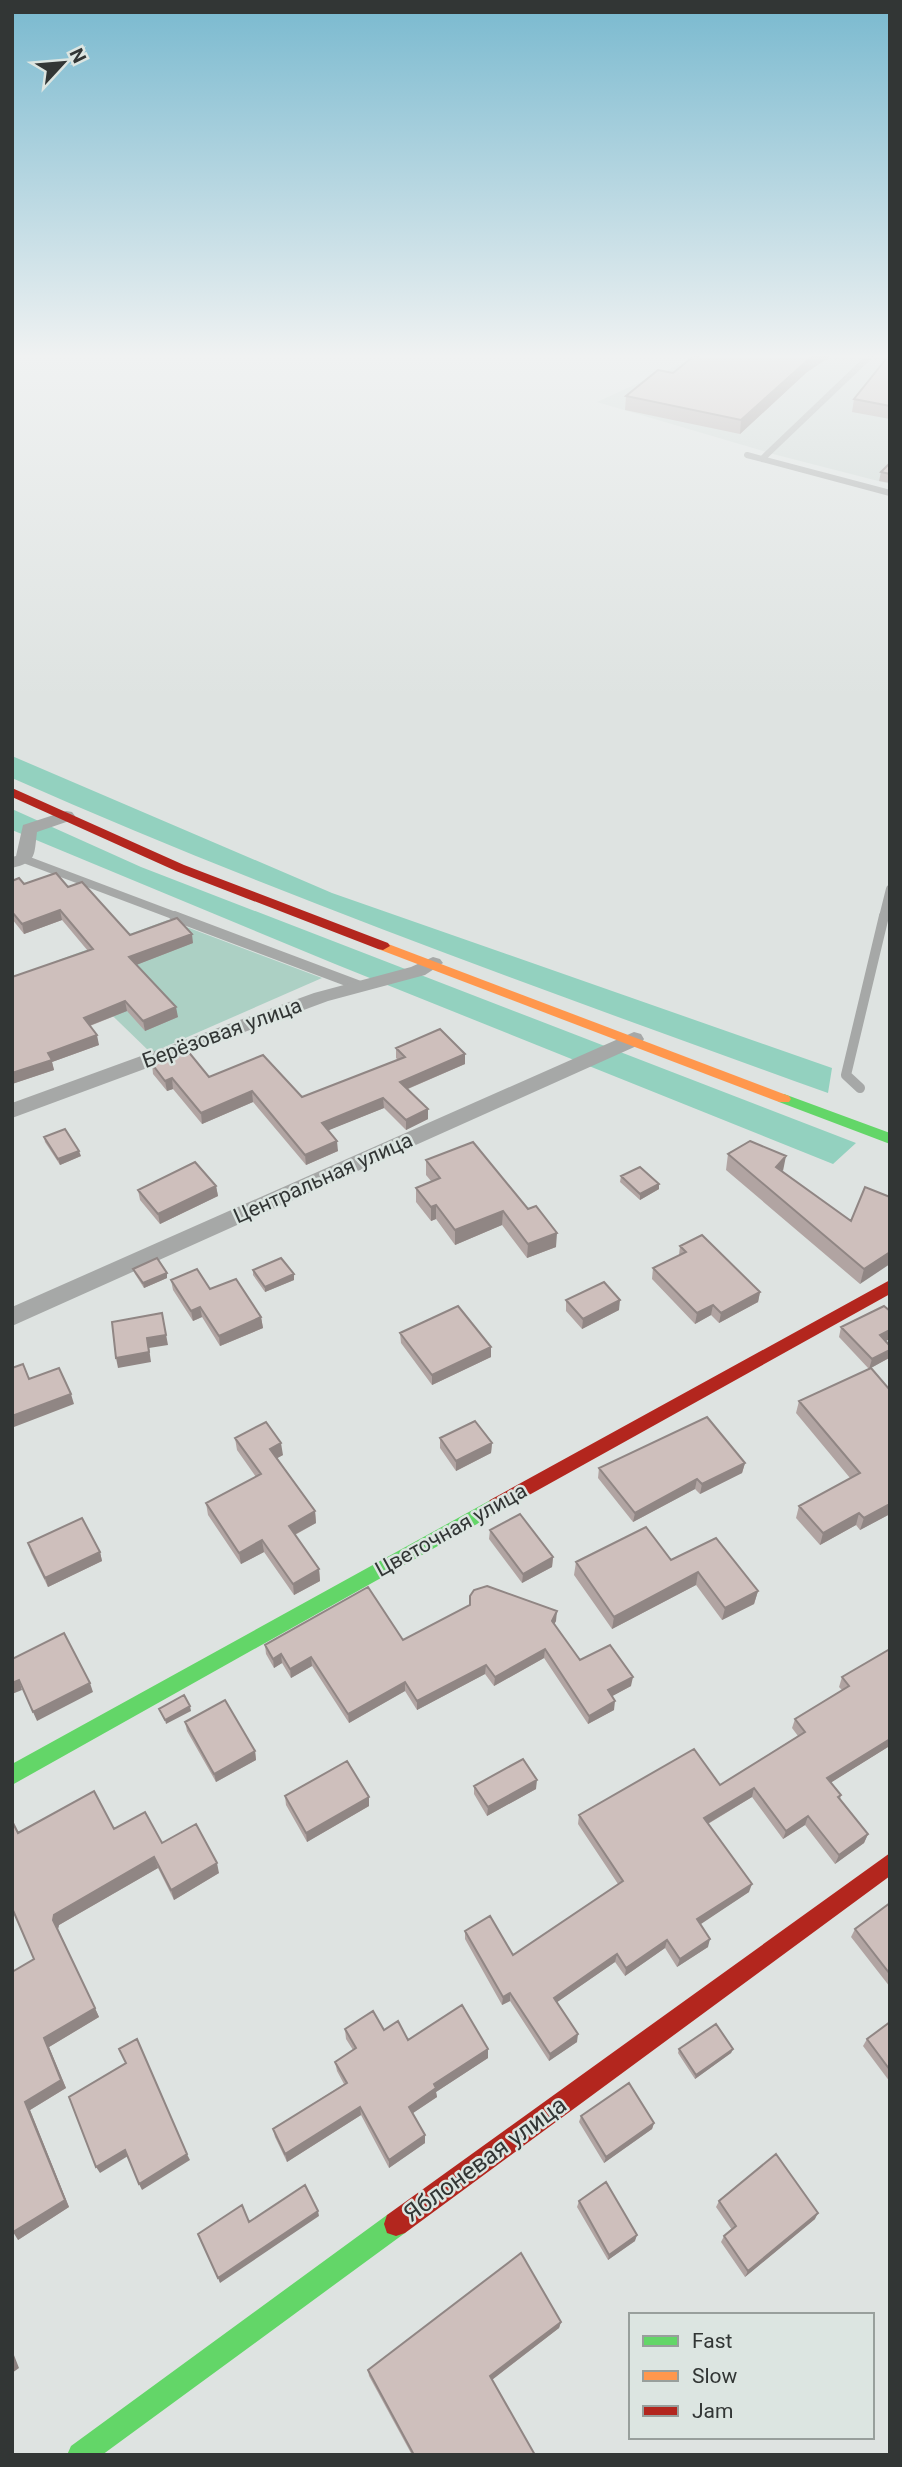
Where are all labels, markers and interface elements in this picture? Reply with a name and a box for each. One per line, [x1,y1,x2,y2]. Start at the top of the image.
north arrow [28,28,98,98]
text: N [65,45,91,67]
street label: Берёзовая улица [139,993,305,1073]
street label: Центральная улица [230,1128,416,1228]
street label: Цветочная улица [371,1478,531,1582]
street label: Яблоневая улица [398,2091,572,2227]
legend [629,2313,874,2439]
text: Fast [692,2329,733,2353]
text: Slow [692,2364,738,2388]
text: Jam [692,2399,733,2423]

